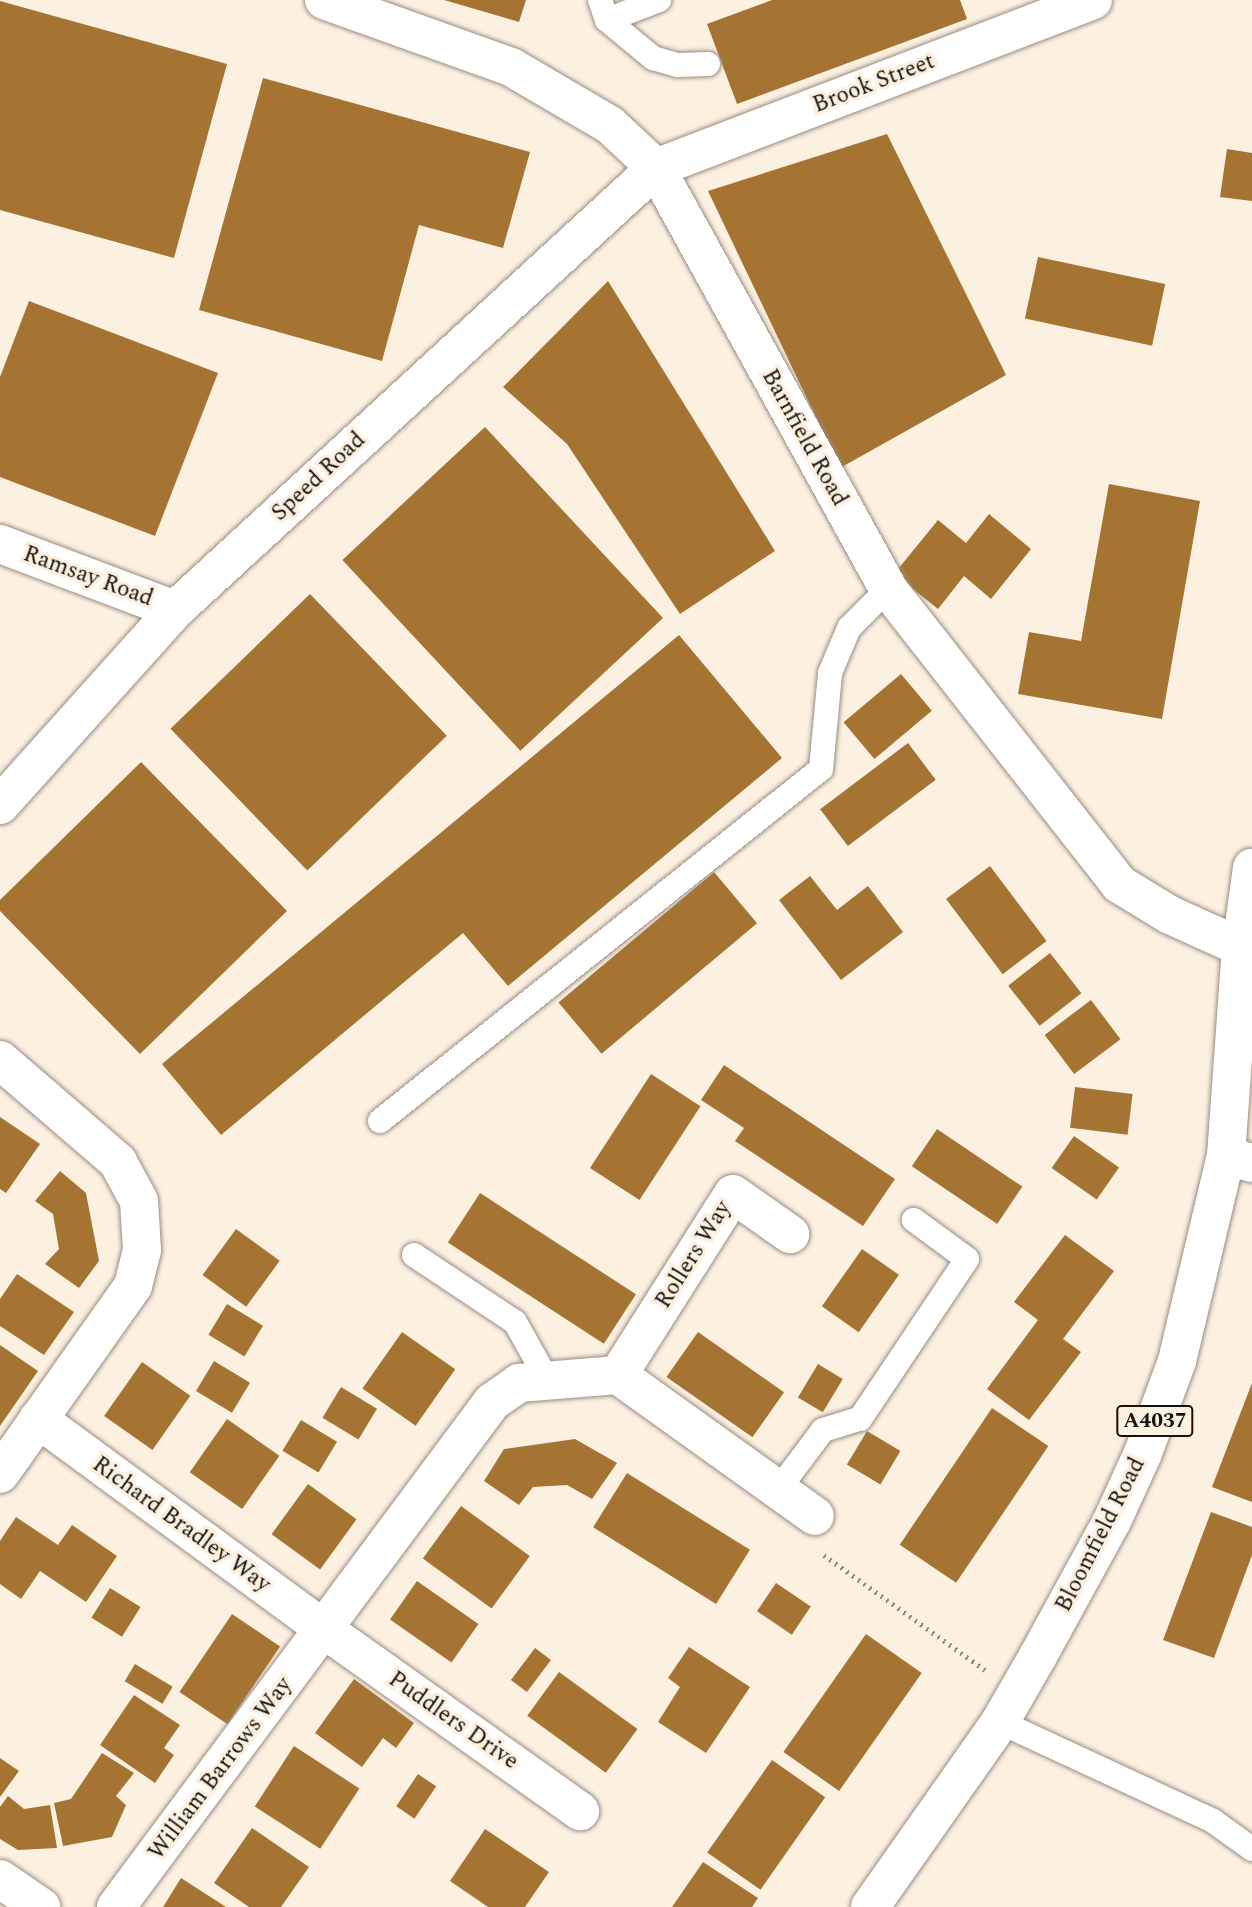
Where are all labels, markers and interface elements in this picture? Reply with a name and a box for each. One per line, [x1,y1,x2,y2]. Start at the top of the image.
street label: Brook Street [809,48,939,120]
street label: Barnfield Road [755,365,853,511]
street label: Speed Road [266,427,372,527]
street label: Ramsay Road [19,541,157,613]
street label: Rollers Way [650,1196,738,1314]
road number: A4037 [1115,1404,1195,1438]
street label: Richard Bradley Way [87,1451,275,1599]
street label: Bloomfield Road [1050,1453,1152,1617]
street label: Puddlers Drive [383,1666,523,1776]
street label: William Barrows Way [143,1672,299,1866]

